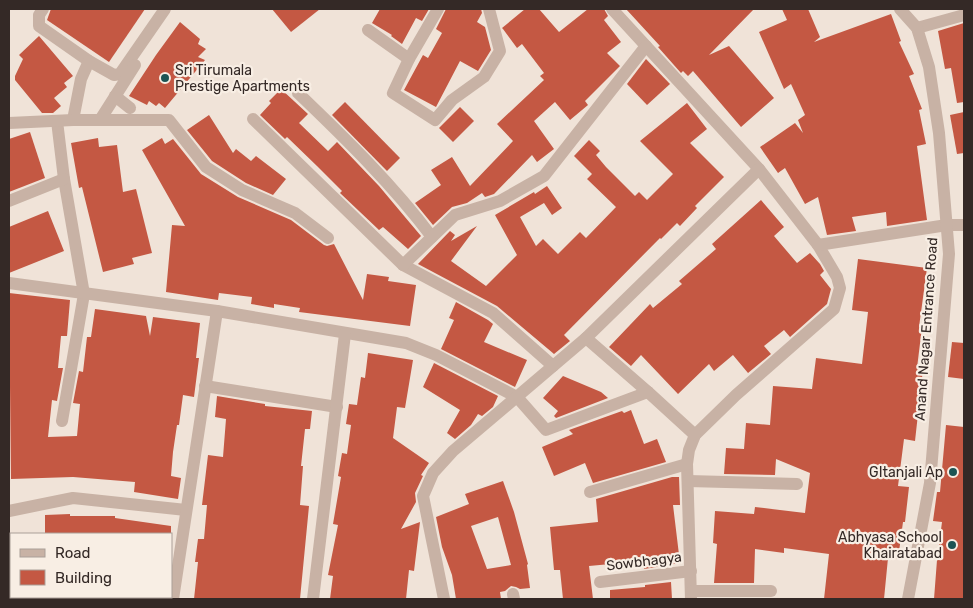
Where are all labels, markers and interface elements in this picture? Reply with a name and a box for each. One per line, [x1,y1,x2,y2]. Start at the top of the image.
place label: Sri Tirumala Prestige Apartments [175,62,310,95]
marker: Sri Tirumala Prestige Apartments [159,72,171,84]
street label: Anand Nagar Entrance Road [912,237,941,421]
place label: GItanjali Ap [869,464,943,481]
marker: GItanjali Ap [947,466,959,478]
place label: Abhyasa School Khairatabad [838,529,942,562]
legend [10,533,172,598]
marker: Abhyasa School Khairatabad [946,539,958,551]
text: Road [55,544,91,562]
street label: Sowbhagya [605,548,683,575]
text: Building [55,569,112,587]

